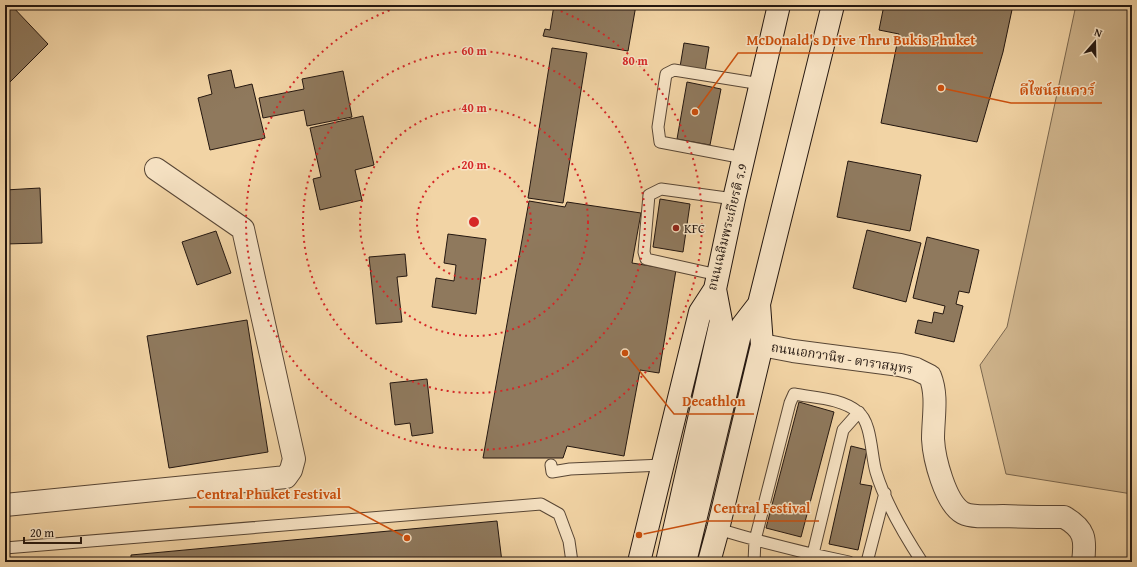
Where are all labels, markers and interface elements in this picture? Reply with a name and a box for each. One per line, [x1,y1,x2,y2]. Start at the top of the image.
north arrow [1075,22,1115,62]
text: N [1092,24,1105,42]
callout: McDonald's Drive Thru Bukis Phuket [738,27,983,53]
text: McDonald's Drive Thru Bukis Phuket [746,30,976,50]
text: 60 m [461,42,487,59]
text: 80 m [622,52,648,69]
callout: ดีไซน์สแควร์ [1011,77,1102,103]
text: ดีไซน์สแควร์ [1020,80,1096,100]
text: 40 m [461,99,487,116]
text: 20 m [461,156,487,173]
street label: ถนนเฉลิมพระเกียรติ ร.9 [702,162,752,292]
centre of rings [467,215,481,229]
place label: KFC [684,219,705,238]
marker: KFC [671,223,681,233]
street label: ถนนเอกวานิช - ดาราสมุทร [770,337,914,379]
callout: Decathlon [674,388,754,414]
text: Decathlon [682,391,746,411]
callout: Central Phuket Festival [189,481,349,507]
text: Central Phuket Festival [197,484,342,504]
callout: Central Festival [706,495,819,521]
text: Central Festival [714,498,811,518]
scale bar [24,519,81,545]
text: 20 m [30,524,54,541]

